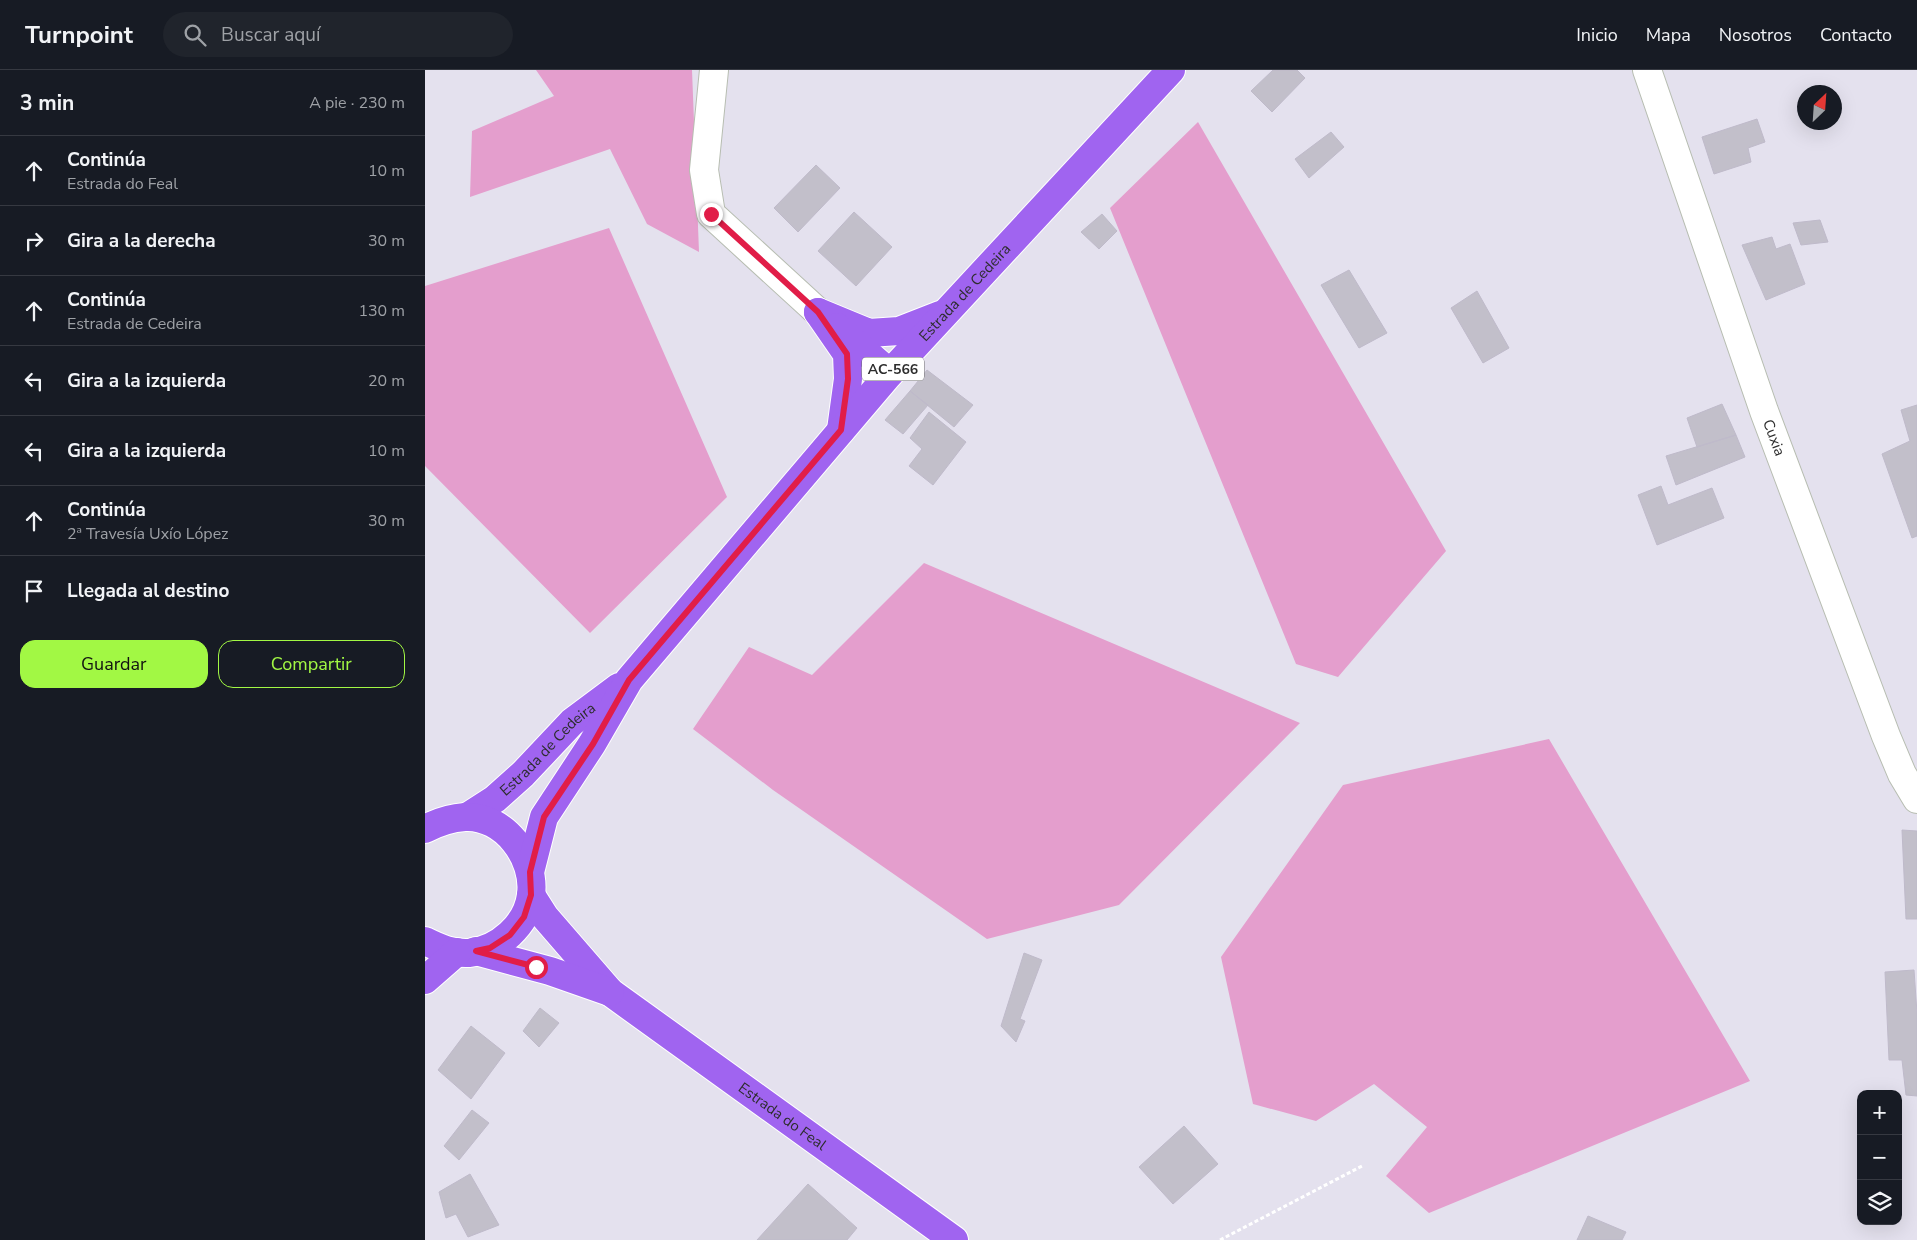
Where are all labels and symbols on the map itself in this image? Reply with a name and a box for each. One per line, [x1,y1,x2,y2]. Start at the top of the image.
north arrow [1797,85,1842,130]
route end [700,203,723,226]
street label: Estrada de Cedeira [914,239,1015,346]
road number: AC-566 [862,358,924,380]
street label: Cuxia [1758,417,1790,459]
street label: Estrada de Cedeira [495,698,600,800]
route start [525,956,548,979]
street label: Estrada do Feal [734,1078,831,1155]

